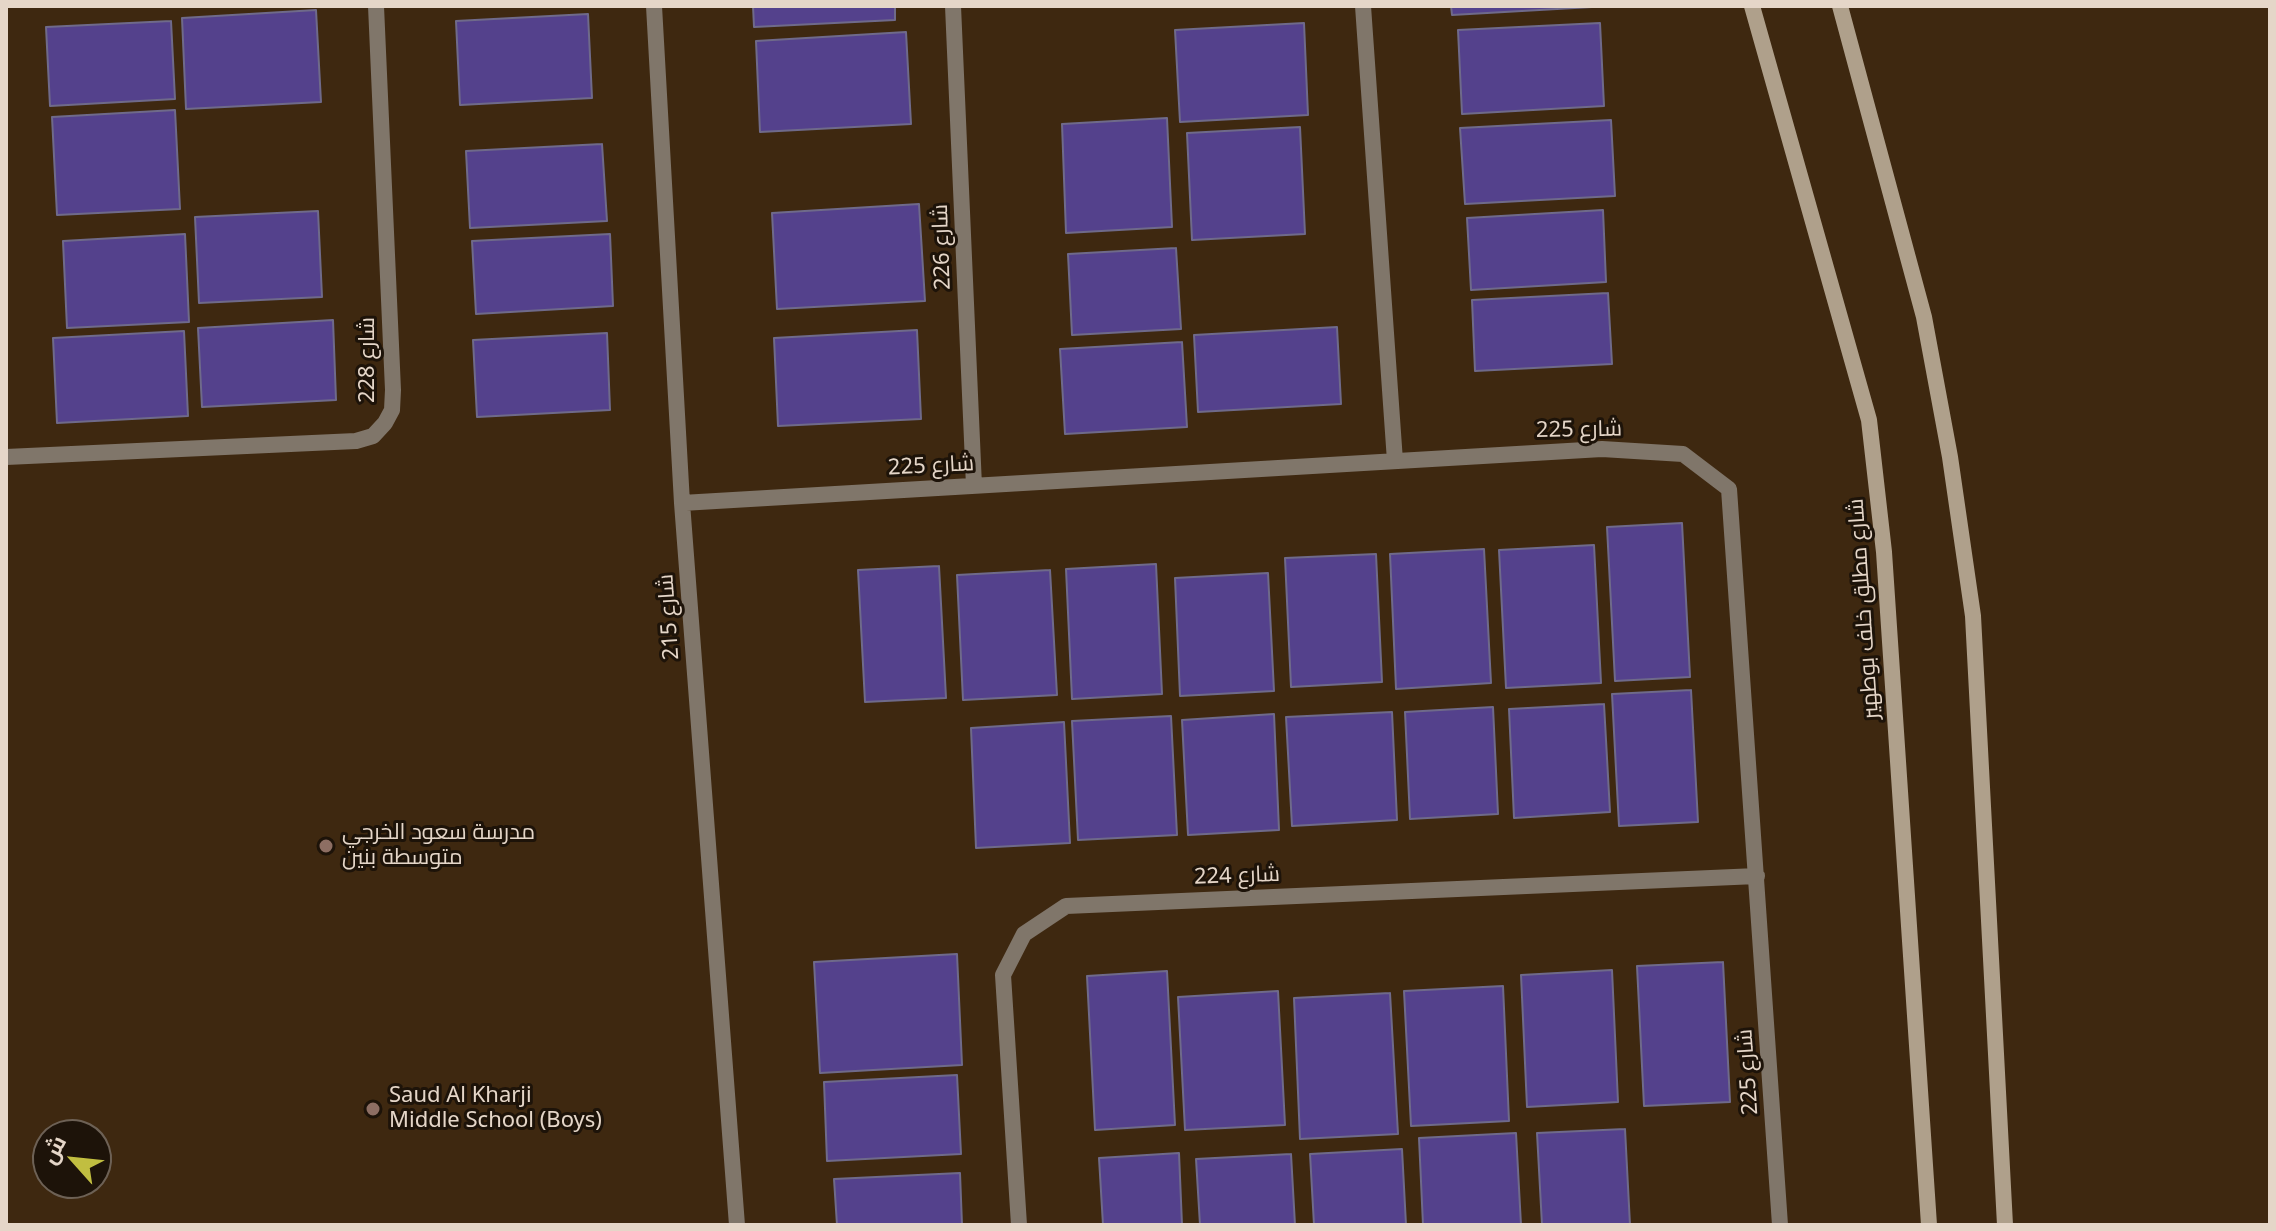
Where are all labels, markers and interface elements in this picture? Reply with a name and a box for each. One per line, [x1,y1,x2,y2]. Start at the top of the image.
street label: شارع 226 [927,204,957,290]
street label: شارع 228 [355,317,381,403]
street label: شارع 225 [1536,416,1622,444]
street label: شارع 225 [887,451,975,481]
street label: شارع مطلق خلف بوطهير [1843,498,1885,720]
street label: شارع 215 [653,573,685,661]
place label: مدرسة سعود الخرجي متوسطة بنين [342,820,535,872]
marker: مدرسة سعود الخرجي متوسطة بنين [317,837,335,855]
street label: شارع 224 [1194,861,1280,891]
street label: شارع 225 [1732,1028,1764,1116]
place label: Saud Al Kharji Middle School (Boys) [389,1083,602,1134]
marker: Saud Al Kharji Middle School (Boys) [364,1100,382,1118]
north arrow [32,1119,112,1199]
text: ش [33,1130,72,1168]

